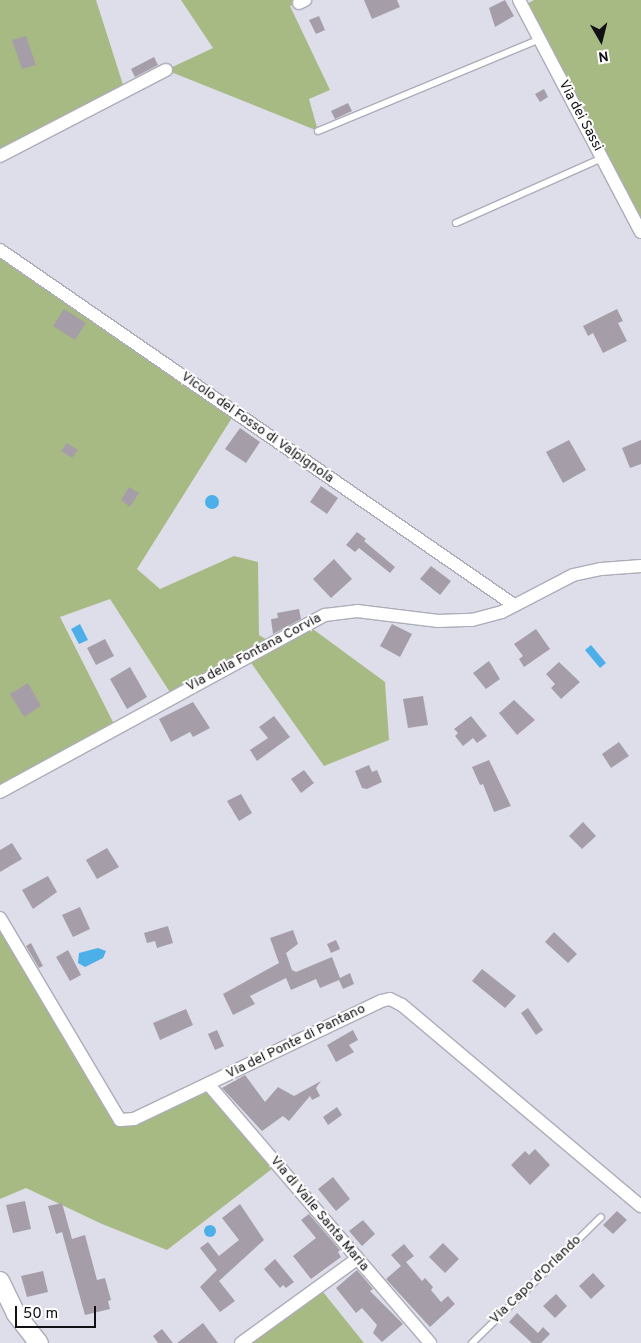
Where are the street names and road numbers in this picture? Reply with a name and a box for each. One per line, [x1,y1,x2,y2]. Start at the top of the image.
street label: Via dei Sassi [554,78,606,154]
street label: Vicolo del Fosso di Valpignola [177,368,337,488]
street label: Via della Fontana Corvia [184,610,324,696]
street label: Via del Ponte di Pantano [224,1001,368,1083]
street label: Via di Valle Santa Maria [266,1153,372,1275]
street label: Via Capo d'Orlando [487,1232,585,1328]

